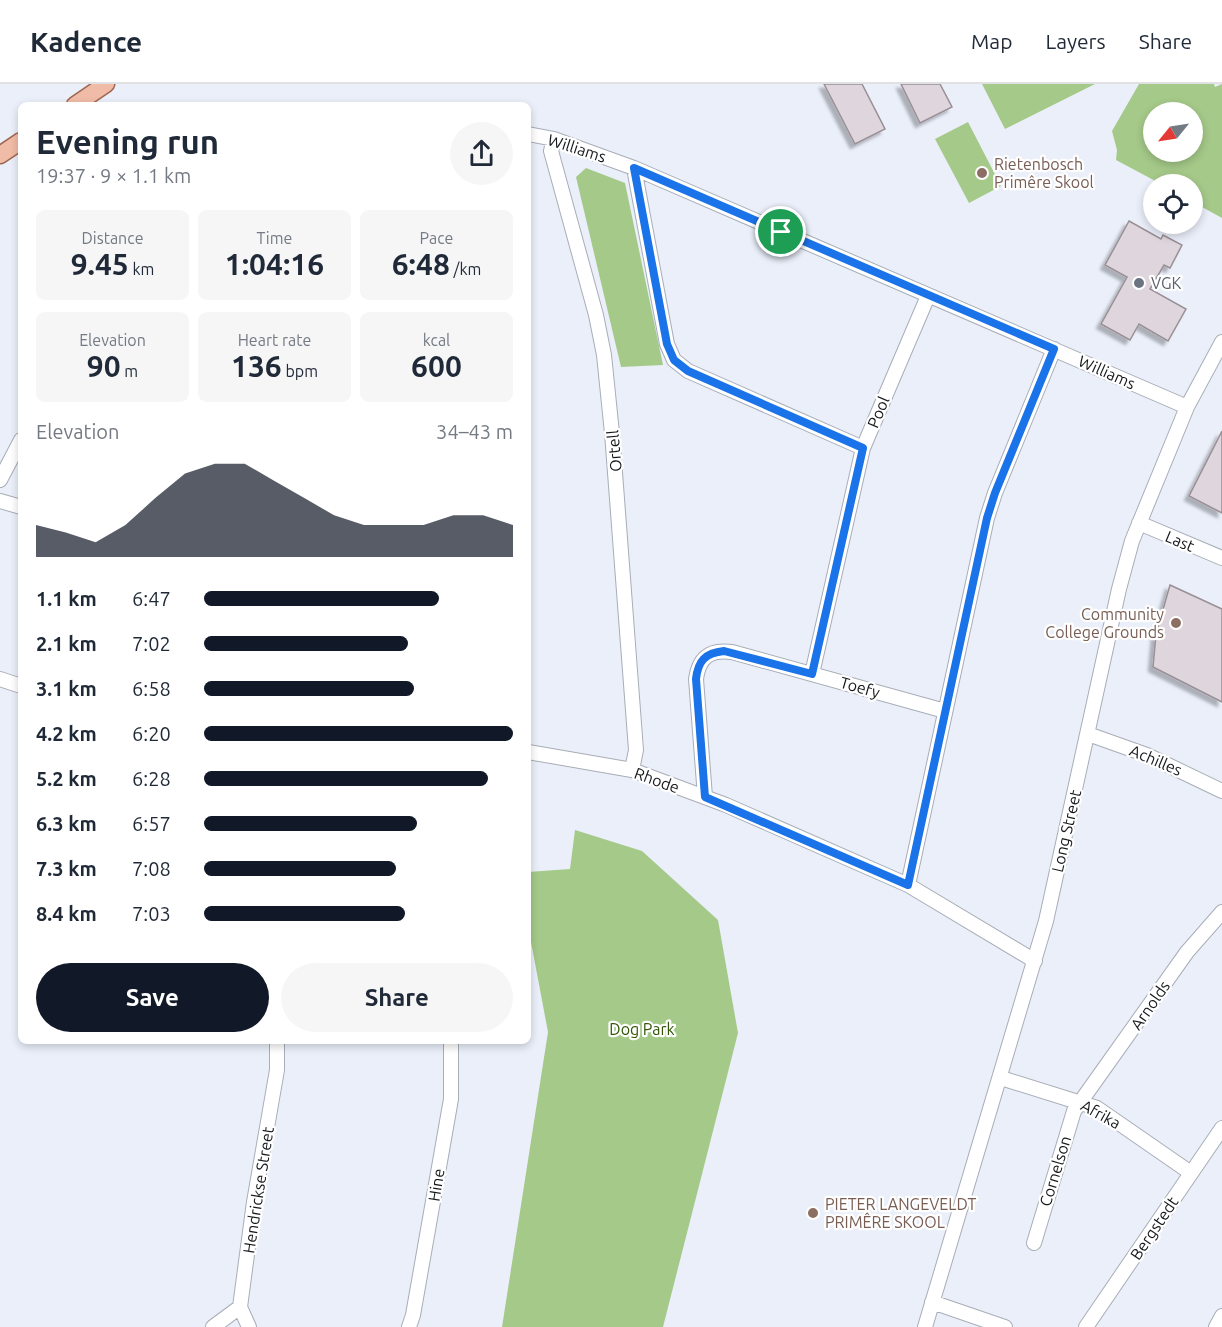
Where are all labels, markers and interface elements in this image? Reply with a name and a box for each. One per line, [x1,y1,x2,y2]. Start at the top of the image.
text: Kadence [30,26,142,57]
text: Map [971,29,1012,53]
text: Layers [1045,29,1106,53]
text: Share [1139,29,1192,53]
north arrow [1143,102,1203,162]
map controls [1143,102,1203,234]
button: share [450,122,513,185]
text: Evening run [36,123,219,160]
street label: Williams [546,130,608,166]
place label: Rietenbosch Primêre Skool [994,155,1094,191]
text: 19:37 · 9 × 1.1 km [36,164,191,187]
marker: Rietenbosch Primêre Skool [975,166,989,180]
button: locate [1143,174,1203,234]
pin [755,206,806,257]
icon: arrive [764,215,797,248]
text: Distance [82,229,143,247]
text: Time [257,229,292,247]
text: Pace [420,229,453,247]
text: 9.45 [71,247,129,281]
text: 1:04:16 [225,247,324,281]
text: 6:48 [392,247,450,281]
text: km [129,260,154,278]
text: /km [450,260,481,278]
place label: VGK [1151,274,1182,292]
marker: VGK [1132,276,1146,290]
text: Elevation [79,331,146,349]
text: Heart rate [238,331,311,349]
text: kcal [423,331,450,349]
text: 90 [87,349,121,383]
text: 136 [231,349,282,383]
text: 600 [411,349,462,383]
street label: Williams [1076,352,1138,392]
text: m [121,362,138,380]
text: bpm [282,362,318,380]
street label: Pool [863,394,893,430]
text: Elevation [36,420,119,443]
text: 34–43 m [436,420,513,443]
street label: Ortell [603,429,625,473]
street label: Last [1163,527,1198,555]
text: 1.1 km [36,587,97,610]
text: 6:47 [132,587,171,610]
place label: Community College Grounds [1045,605,1164,641]
marker: Community College Grounds [1169,616,1183,630]
text: 2.1 km [36,632,97,655]
text: 7:02 [132,632,171,655]
street label: Toefy [838,673,882,701]
text: 3.1 km [36,677,97,700]
text: 6:58 [132,677,171,700]
text: 4.2 km [36,722,97,745]
text: 6:20 [132,722,171,745]
street label: Achilles [1127,741,1185,779]
street label: Rhode [632,764,682,796]
text: 5.2 km [36,767,97,790]
text: 6:28 [132,767,171,790]
street label: Long Street [1048,787,1084,874]
text: 6.3 km [36,812,97,835]
text: 6:57 [132,812,171,835]
text: 7.3 km [36,857,97,880]
text: 7:08 [132,857,171,880]
text: 8.4 km [36,902,97,925]
text: 7:03 [132,902,171,925]
button: Save [36,963,269,1032]
button: Share [281,963,513,1032]
street label: Arnolds [1127,977,1173,1033]
park label: Dog Park [609,1020,675,1038]
street label: Afrika [1078,1096,1124,1132]
street label: Hendrickse Street [239,1125,277,1255]
street label: Cornelson [1036,1134,1074,1208]
street label: Hine [425,1167,447,1203]
street label: Bergstedt [1126,1193,1182,1263]
place label: PIETER LANGEVELDT PRIMÊRE SKOOL [825,1195,976,1231]
marker: PIETER LANGEVELDT PRIMÊRE SKOOL [806,1206,820,1220]

